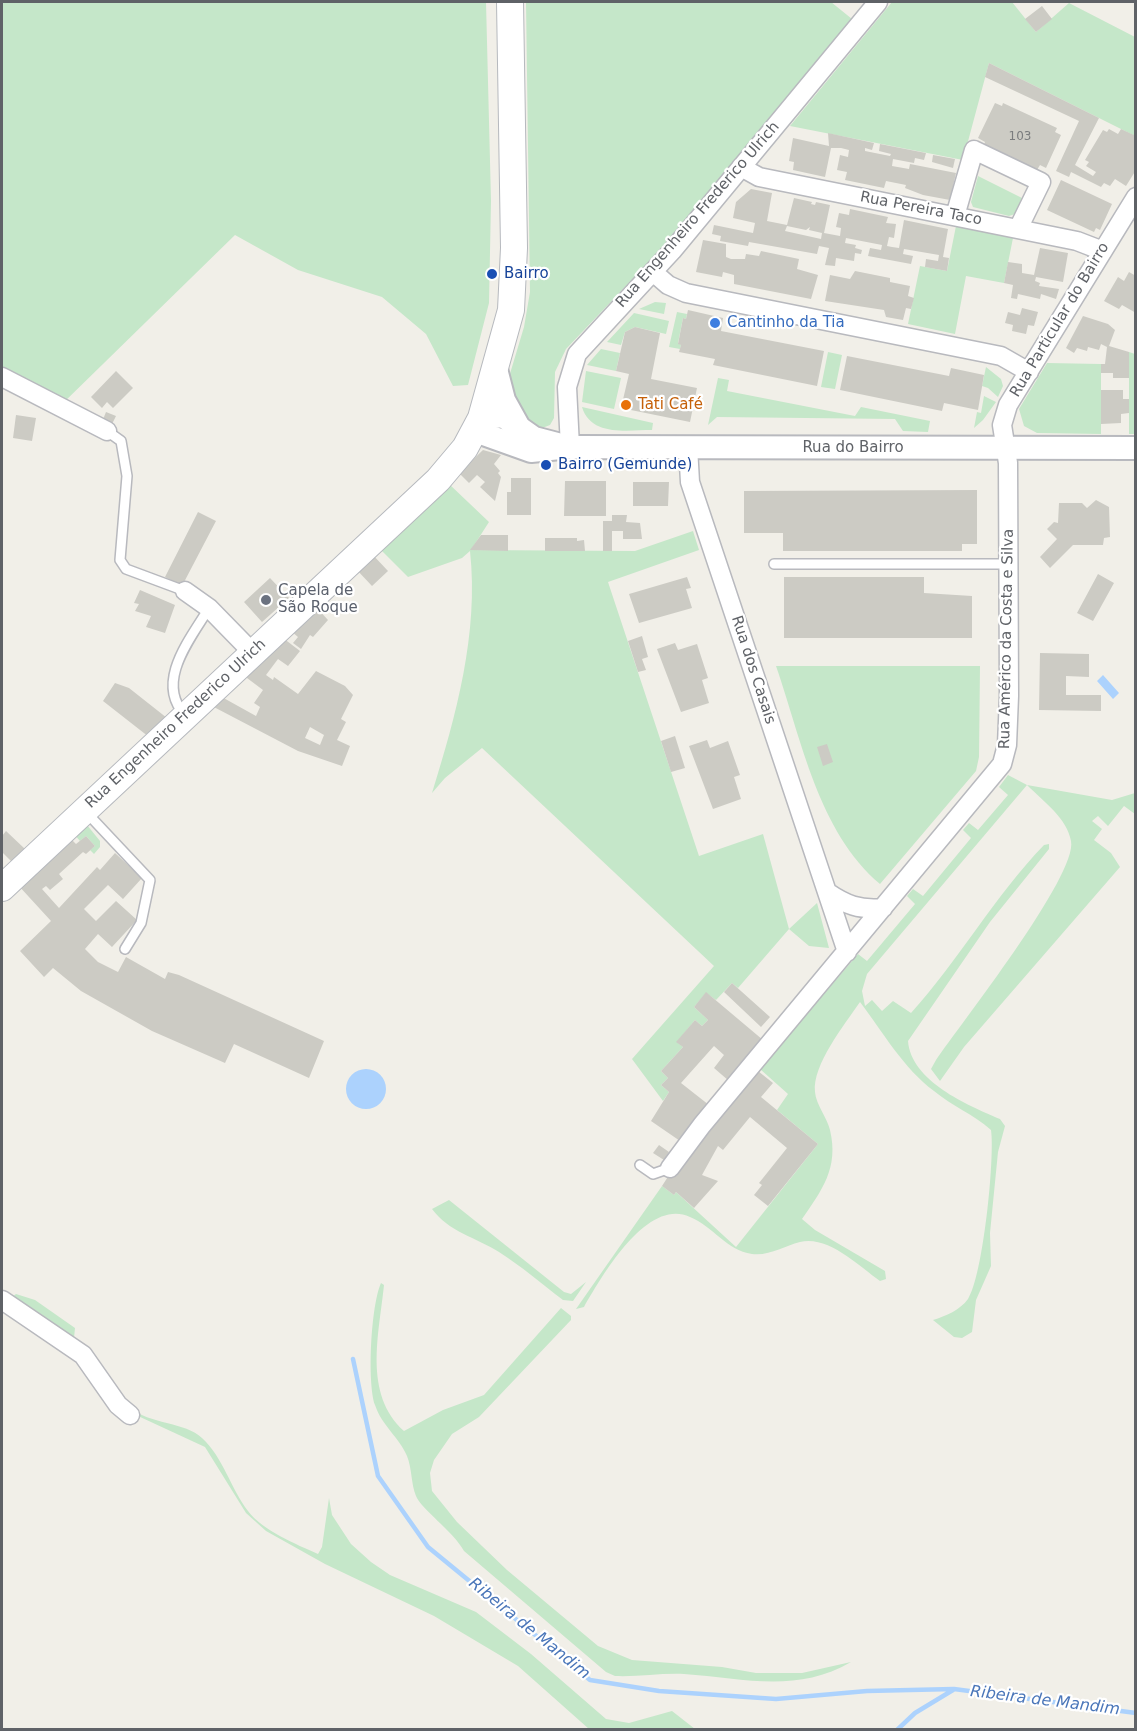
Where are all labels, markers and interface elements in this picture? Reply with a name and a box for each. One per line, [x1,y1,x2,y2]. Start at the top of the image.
street label: Rua Engenheiro Frederico Ulrich [612,118,784,312]
house number: 103 [1009,130,1031,144]
street label: Rua Pereira Taco [859,188,983,230]
street label: Rua Particular do Bairro [1007,239,1113,401]
place label: Bairro [504,265,549,283]
marker: Bairro [485,267,499,281]
place label: Cantinho da Tia [727,314,845,332]
marker: Cantinho da Tia [708,316,722,330]
place label: Tati Café [638,396,703,414]
marker: Tati Café [619,398,633,412]
street label: Rua do Bairro [802,439,904,457]
place label: Bairro (Gemunde) [558,456,692,474]
marker: Bairro (Gemunde) [539,458,553,472]
street label: Rua Américo da Costa e Silva [996,529,1018,749]
place label: Capela de São Roque [278,582,358,617]
marker: Capela de São Roque [259,593,273,607]
street label: Rua dos Casais [727,613,779,727]
street label: Rua Engenheiro Frederico Ulrich [82,635,270,813]
water label: Ribeira de Mandim [464,1574,594,1684]
water label: Ribeira de Mandim [969,1682,1121,1720]

